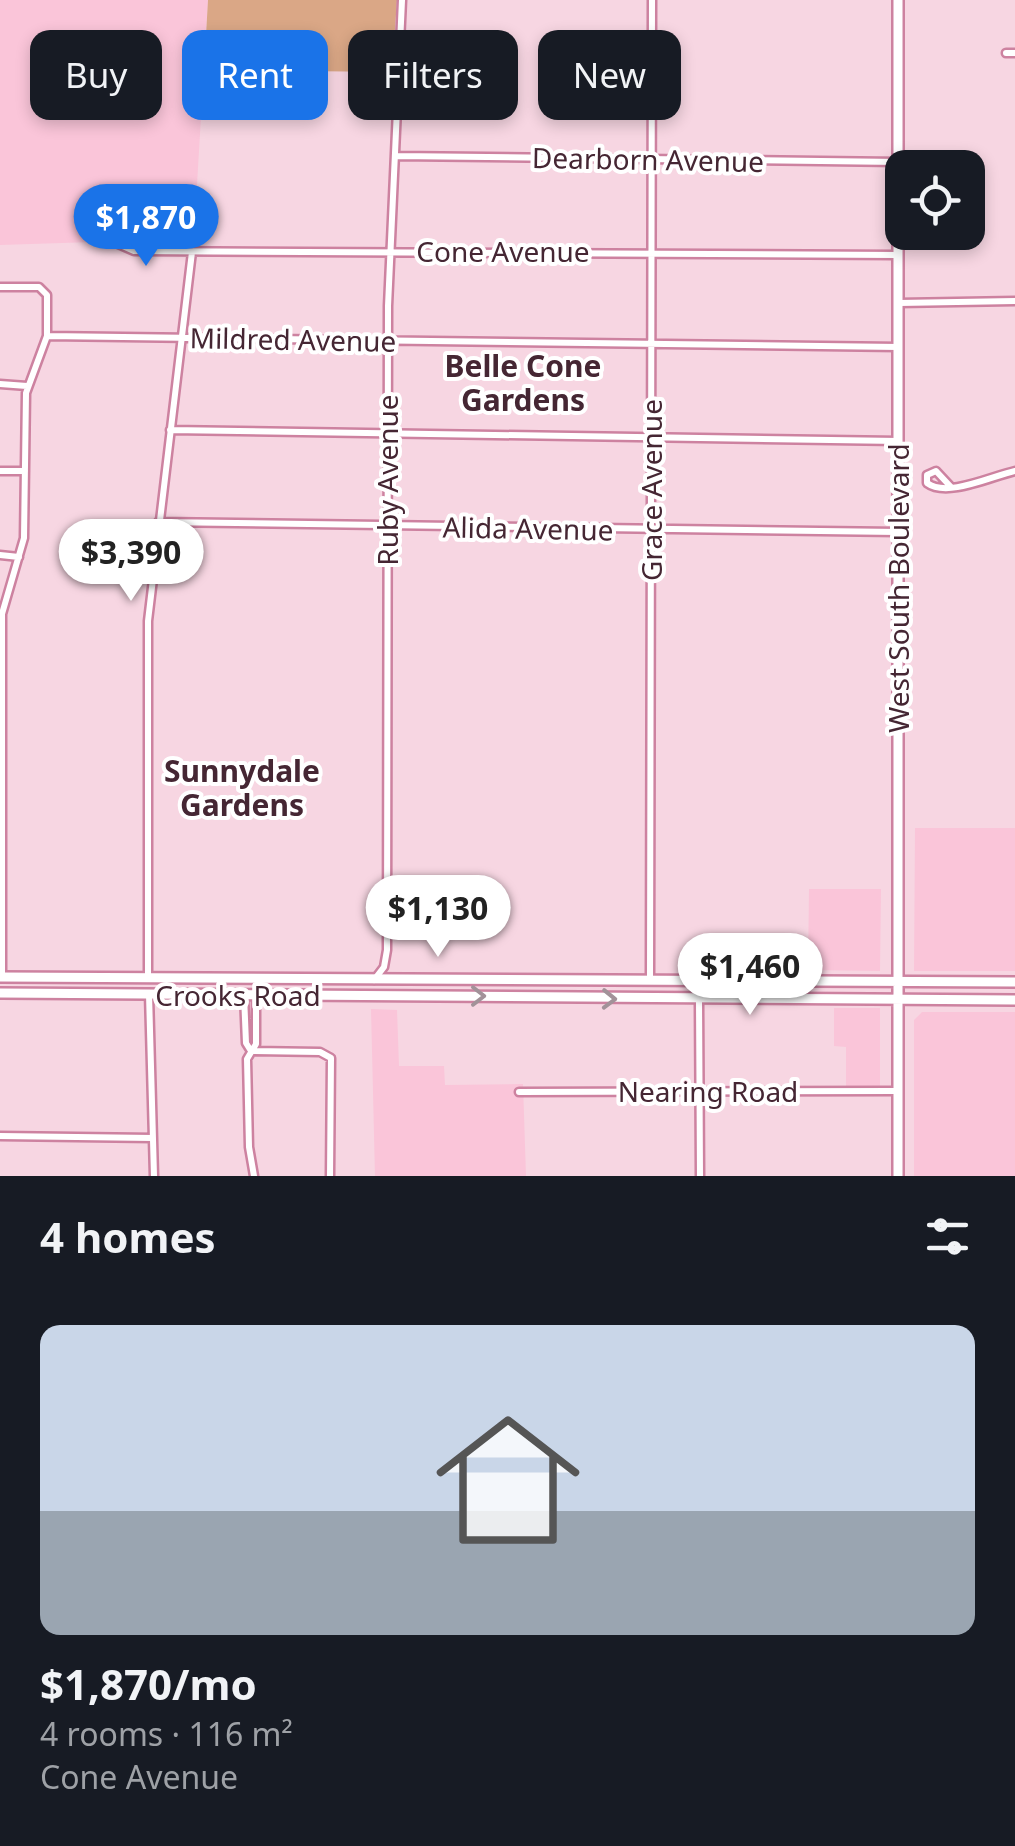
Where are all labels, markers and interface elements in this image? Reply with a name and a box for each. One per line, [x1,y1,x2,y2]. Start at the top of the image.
chip: Buy [30,30,162,120]
chip: Rent [182,30,328,120]
chip: Filters [348,30,518,120]
chip: New [538,30,681,120]
street label: Dearborn Avenue [532,138,764,180]
map controls [885,150,985,250]
button: locate [885,150,985,250]
pin: $1,870 [65,184,227,269]
text: $1,870 [96,195,196,238]
street label: Cone Avenue [416,232,590,270]
street label: Mildred Avenue [189,318,397,360]
district label: Belle Cone Gardens [445,345,601,420]
street label: Ruby Avenue [368,394,406,566]
street label: Grace Avenue [632,399,670,581]
street label: West South Boulevard [879,443,917,733]
street label: Alida Avenue [442,508,614,548]
pin: $3,390 [50,519,212,604]
text: $3,390 [81,530,181,573]
district label: Sunnydale Gardens [164,750,320,825]
pin: $1,130 [357,875,519,960]
text: $1,130 [388,886,488,929]
pin: $1,460 [669,933,831,1018]
text: $1,460 [700,944,800,987]
street label: Crooks Road [155,976,321,1014]
one-way arrow [470,986,486,1007]
one-way arrow [602,988,618,1010]
street label: Nearing Road [618,1072,798,1110]
text: 4 homes [40,1208,216,1265]
icon: filters [920,1209,975,1264]
icon: home [418,1390,598,1570]
text: $1,870/mo [40,1655,257,1712]
text: 4 rooms · 116 m² [40,1712,293,1755]
text: Cone Avenue [40,1755,238,1798]

